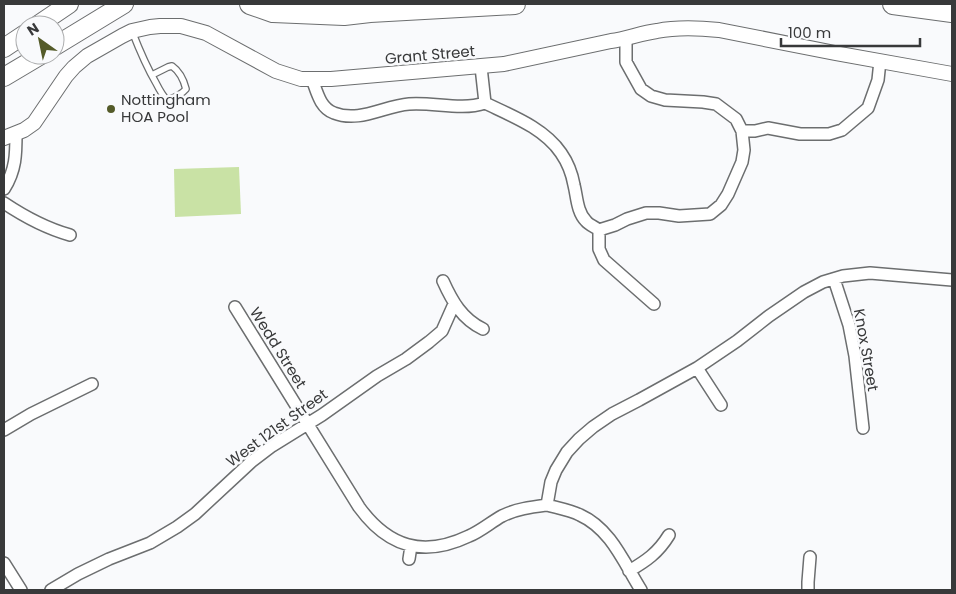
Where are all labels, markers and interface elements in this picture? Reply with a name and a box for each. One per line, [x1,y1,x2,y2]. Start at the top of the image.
north arrow [15,15,65,65]
scale bar [781,15,920,47]
text: N [23,18,43,40]
text: 100 m [788,22,831,43]
street label: Grant Street [384,40,476,69]
place label: Nottingham HOA Pool [121,89,211,127]
marker: Nottingham HOA Pool [105,103,117,115]
street label: Wedd Street [245,303,312,392]
street label: Knox Street [849,307,884,393]
street label: West 121st Street [222,384,332,472]

